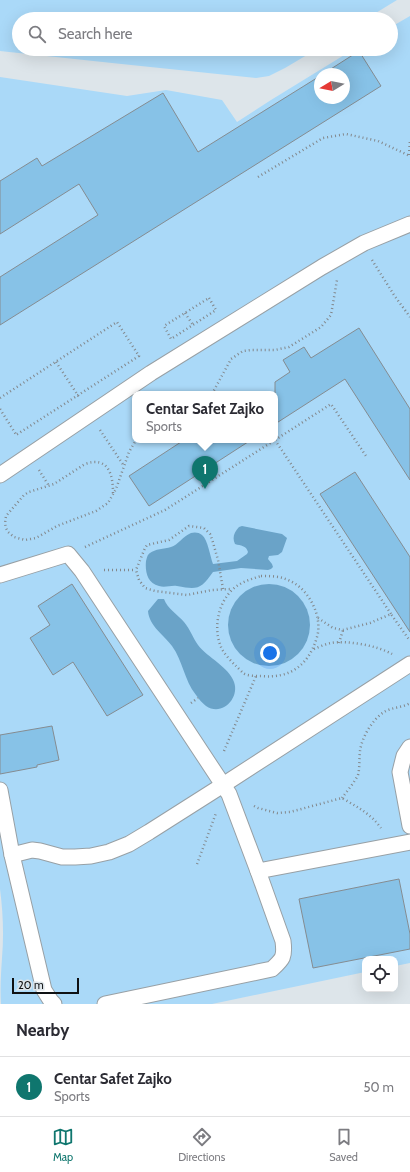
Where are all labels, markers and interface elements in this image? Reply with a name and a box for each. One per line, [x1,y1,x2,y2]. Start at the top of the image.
search box [12,12,398,56]
icon: search [26,23,48,45]
text: Search here [58,25,133,43]
north arrow [314,68,350,104]
popup [132,391,278,443]
text: Centar Safet Zajko [146,400,264,418]
text: Sports [146,418,182,434]
pin: 1 [192,456,218,489]
your location [260,643,280,663]
map controls [362,956,398,992]
button: locate [362,956,398,992]
scale bar [12,976,79,995]
text: 20 m [18,978,44,992]
text: Nearby [16,1020,69,1040]
text: Centar Safet Zajko [54,1070,172,1088]
text: 1 [27,1079,31,1095]
text: 50 m [364,1079,394,1095]
text: Sports [54,1088,90,1104]
tab: Map [52,1126,74,1164]
tab: Directions [178,1126,225,1164]
tab: Saved [329,1126,358,1164]

